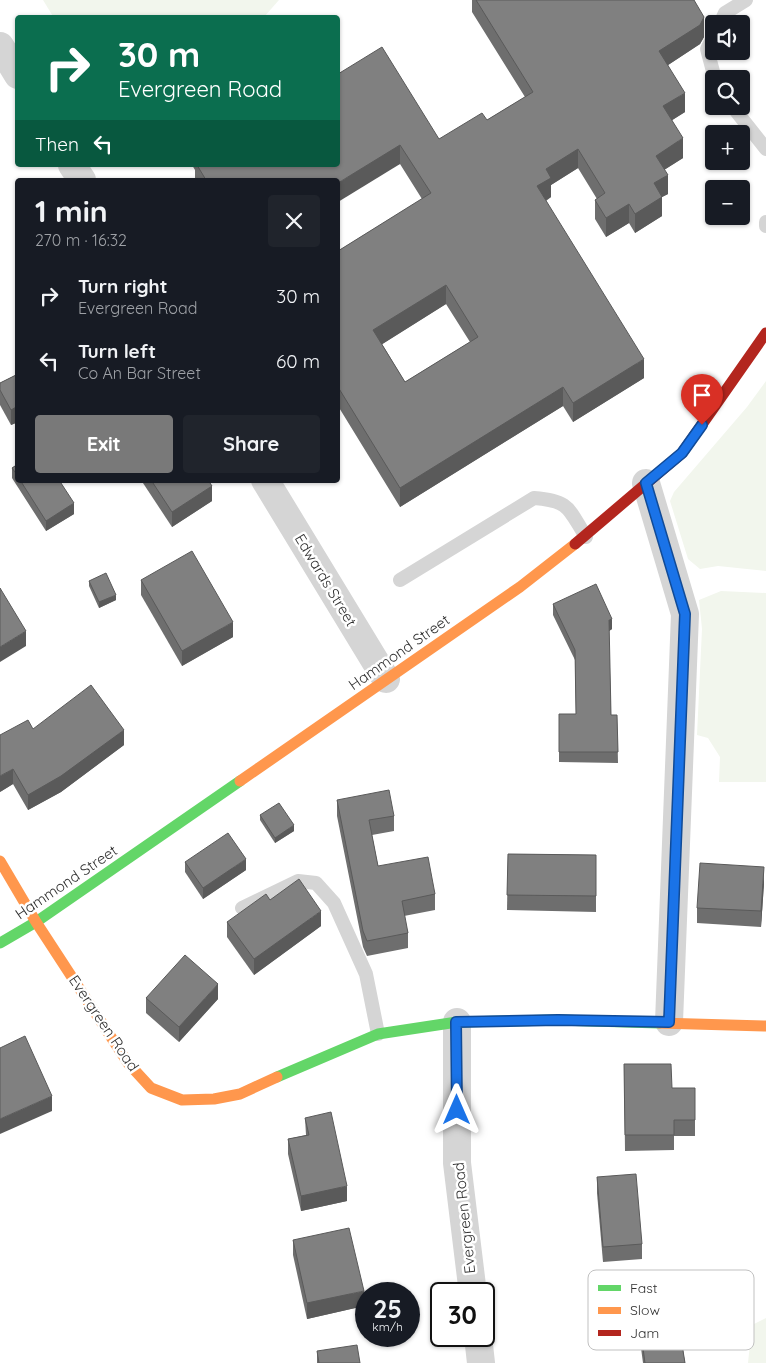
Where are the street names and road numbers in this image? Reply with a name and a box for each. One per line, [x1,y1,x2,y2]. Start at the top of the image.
street label: Edwards Street [291,530,361,630]
street label: Hammond Street [345,610,453,694]
street label: Hammond Street [11,841,121,923]
street label: Evergreen Road [65,971,143,1075]
street label: Evergreen Road [449,1161,479,1275]

